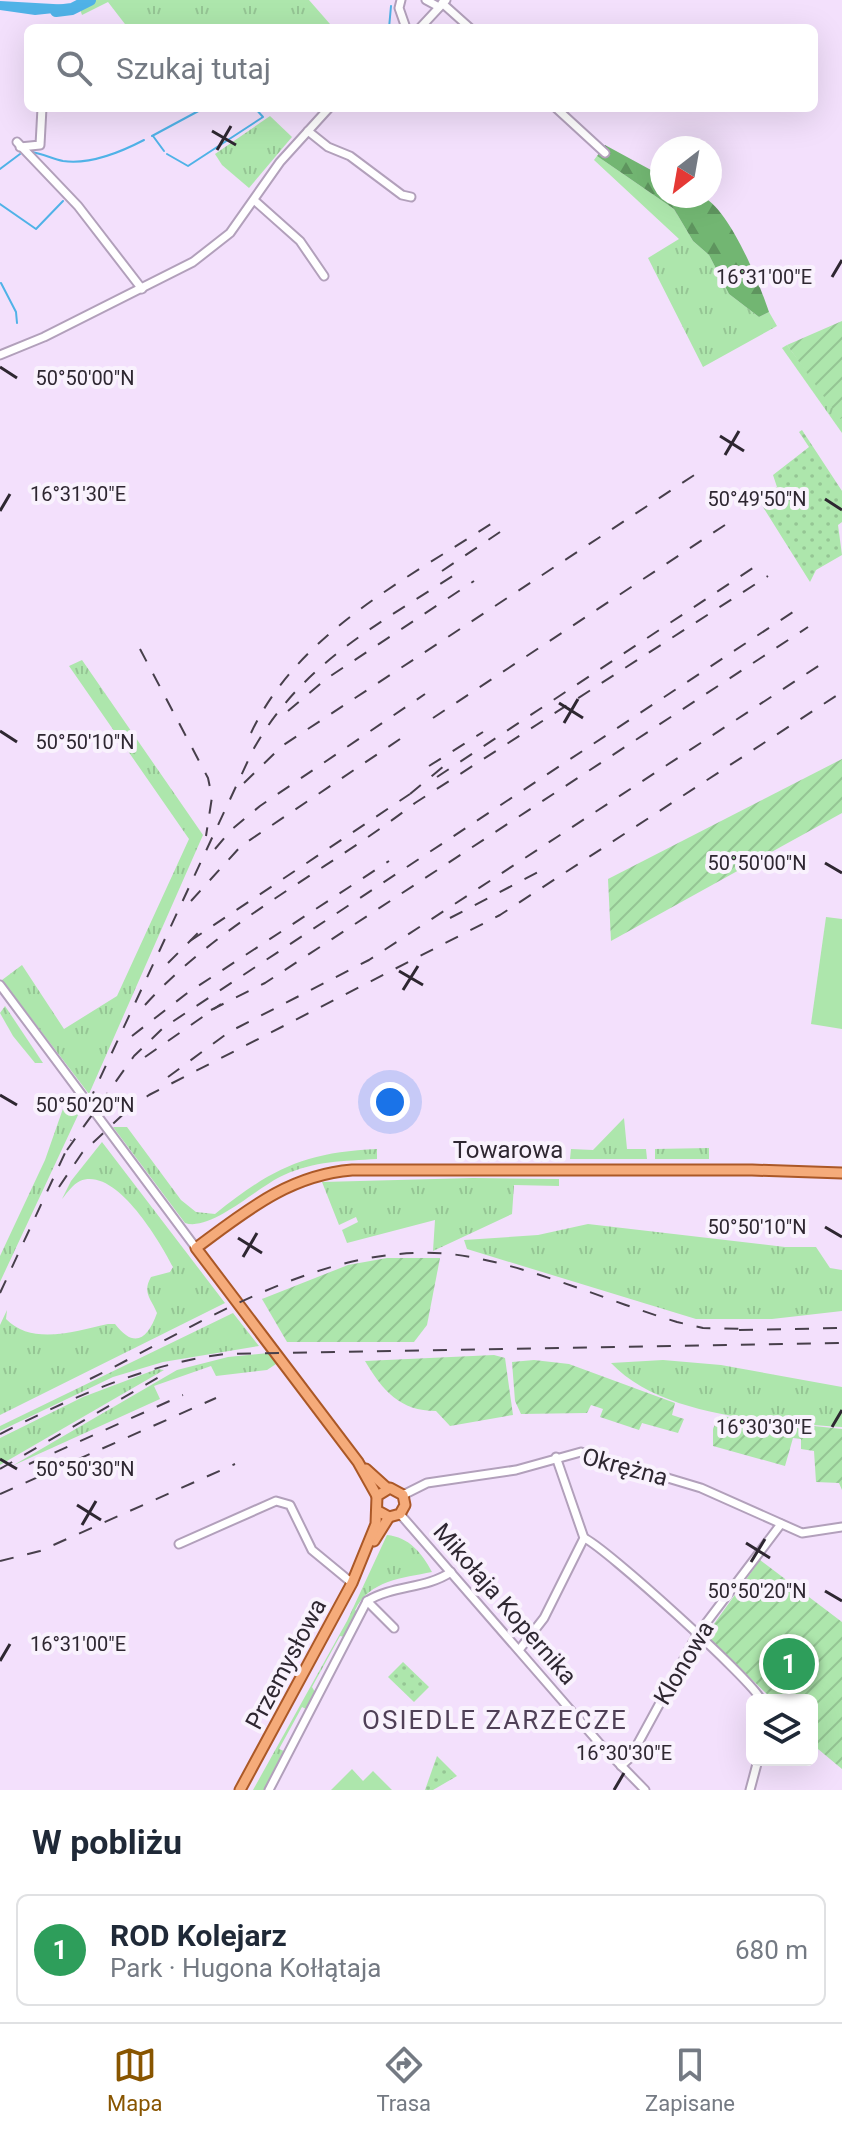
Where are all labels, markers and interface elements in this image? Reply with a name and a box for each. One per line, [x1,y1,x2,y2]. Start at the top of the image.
search box [24,24,818,112]
icon: search [52,46,96,90]
text: Szukaj tutaj [116,51,271,86]
north arrow [650,136,722,208]
text: 16°31'00"E [716,265,812,289]
text: 50°50'00"N [35,366,135,390]
text: 16°31'30"E [30,482,126,506]
text: 50°49'50"N [707,487,807,511]
text: 50°50'10"N [35,730,135,754]
text: 50°50'00"N [707,851,807,875]
your location [370,1082,410,1122]
text: 50°50'20"N [35,1093,135,1117]
street label: Towarowa [453,1136,563,1164]
text: 50°50'10"N [707,1215,807,1239]
text: 16°30'30"E [716,1415,812,1439]
street label: Okrężna [579,1442,671,1492]
text: 50°50'30"N [35,1457,135,1481]
street label: Mikołaja Kopernika [428,1518,582,1690]
text: 50°50'20"N [707,1579,807,1603]
street label: Przemysłowa [240,1594,332,1734]
street label: Klonowa [648,1616,720,1710]
text: 16°31'00"E [30,1632,126,1656]
pin: 1 [763,1634,815,1694]
map controls [746,1694,818,1766]
button: layers [746,1694,818,1766]
district label: OSIEDLE ZARZECZE [362,1705,628,1735]
text: 16°30'30"E [576,1741,672,1765]
text: W pobliżu [32,1822,182,1862]
text: ROD Kolejarz [110,1918,287,1953]
text: 1 [53,1935,67,1965]
text: 680 m [735,1935,808,1965]
text: Park · Hugona Kołłątaja [110,1953,381,1983]
tab: Mapa [107,2043,162,2116]
tab: Trasa [376,2043,431,2116]
tab: Zapisane [645,2043,735,2116]

